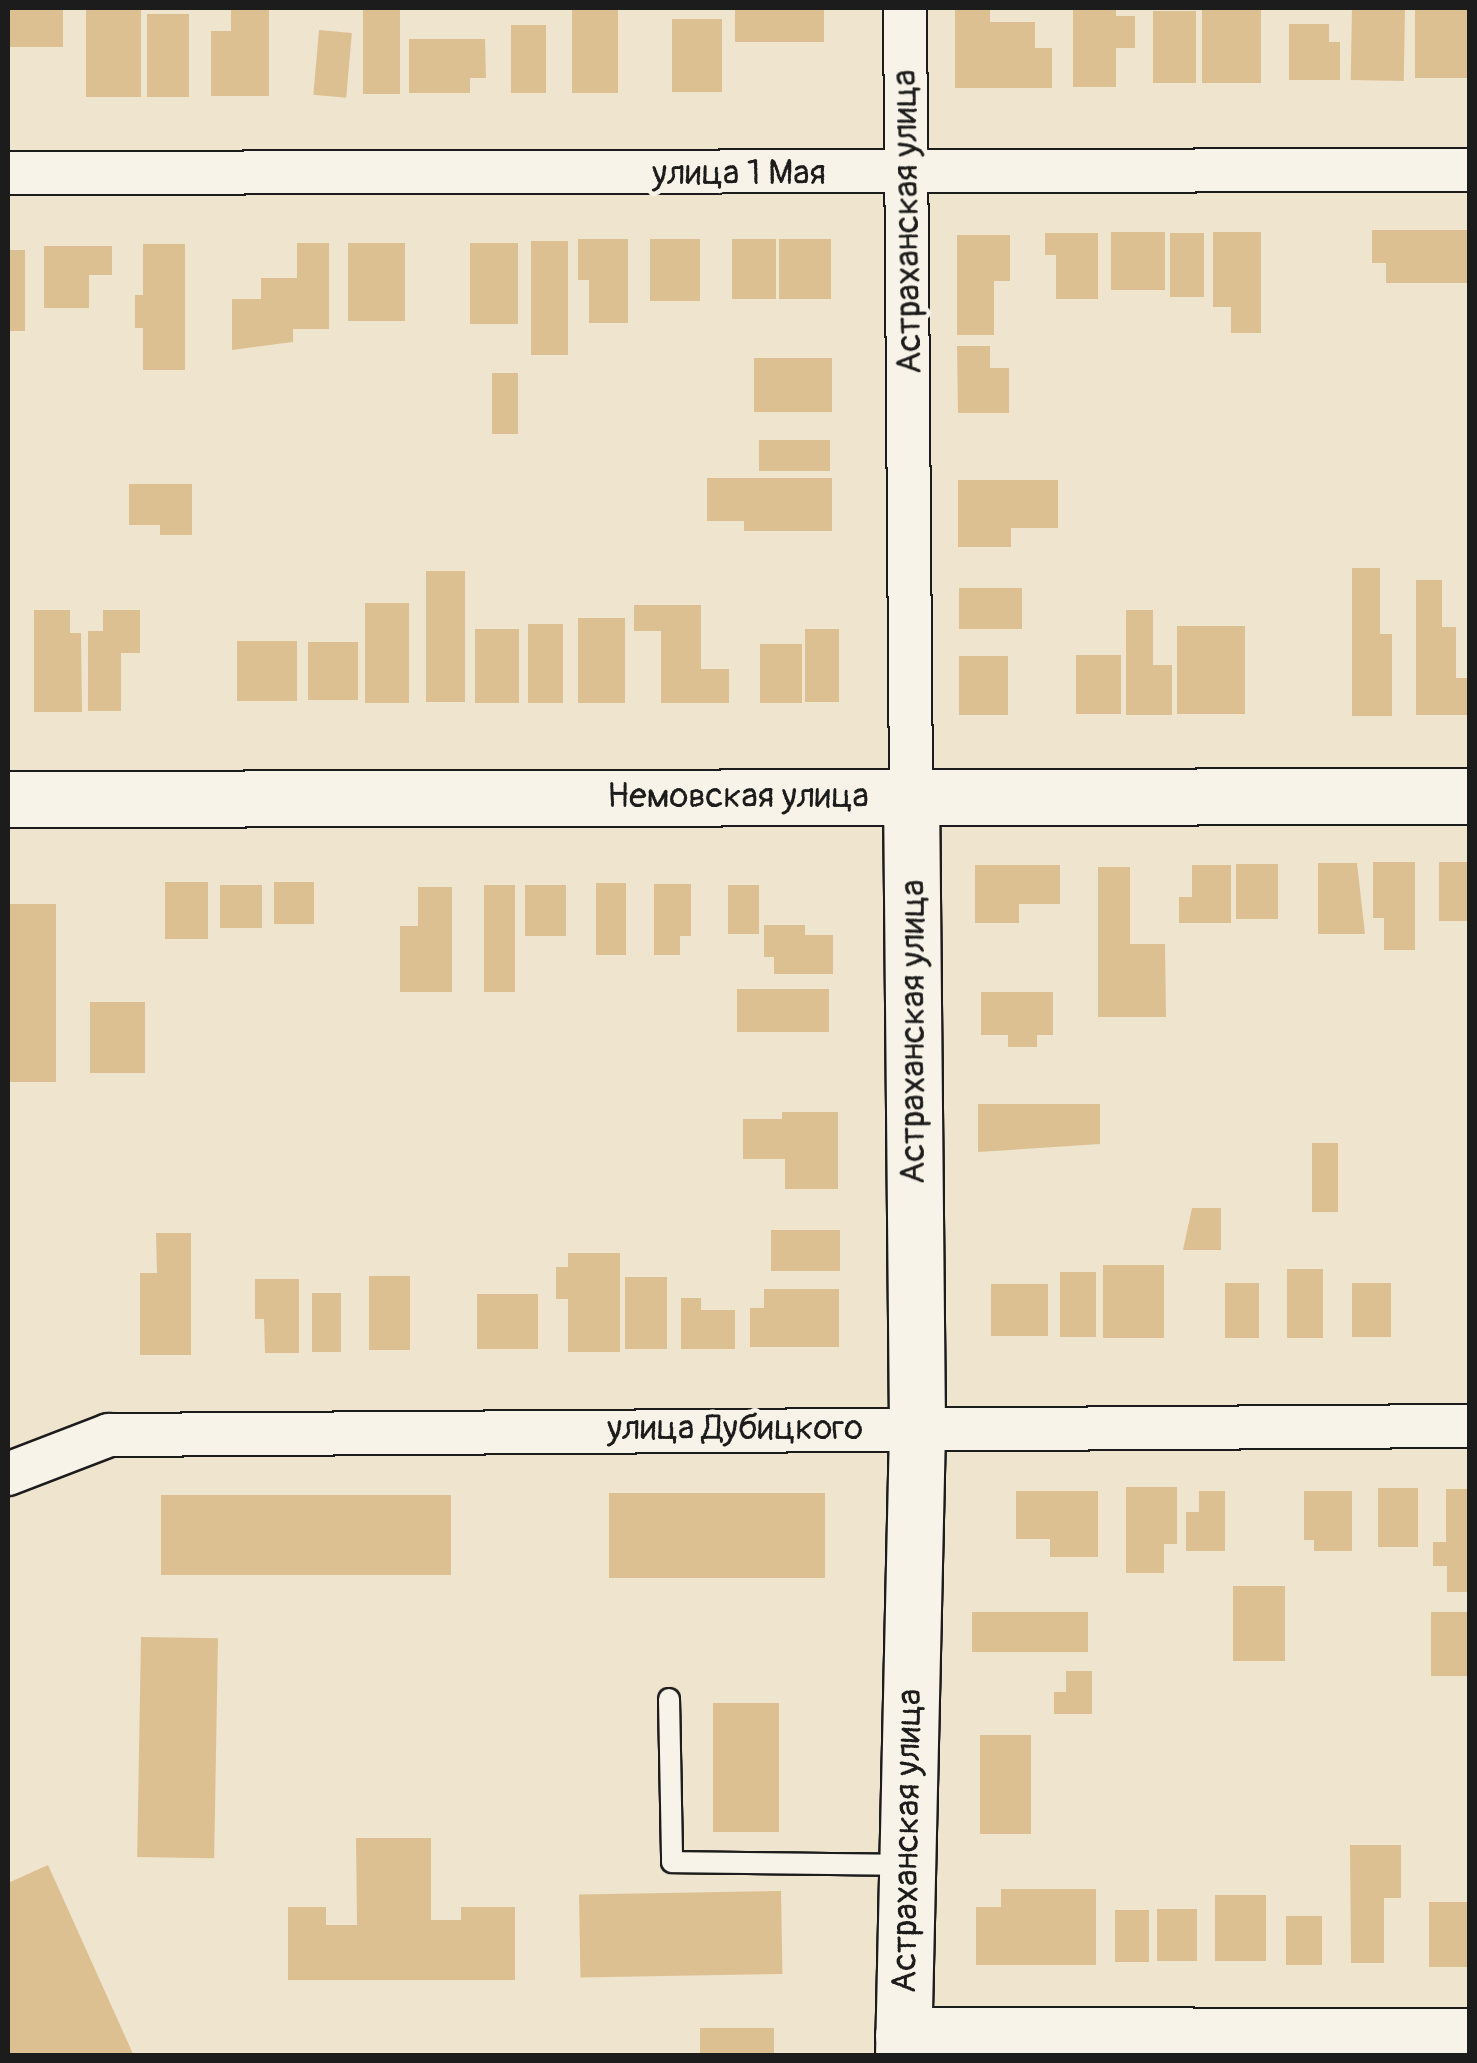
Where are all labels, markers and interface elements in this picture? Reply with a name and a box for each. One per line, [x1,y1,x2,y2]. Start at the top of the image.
street label: Астраханская улица [883,69,931,375]
street label: улица 1 Мая [652,152,826,194]
street label: Немовская улица [607,775,869,817]
street label: Астраханская улица [892,880,934,1184]
street label: улица Дубицкого [607,1407,863,1449]
street label: Астраханская улица [883,1688,931,1994]

